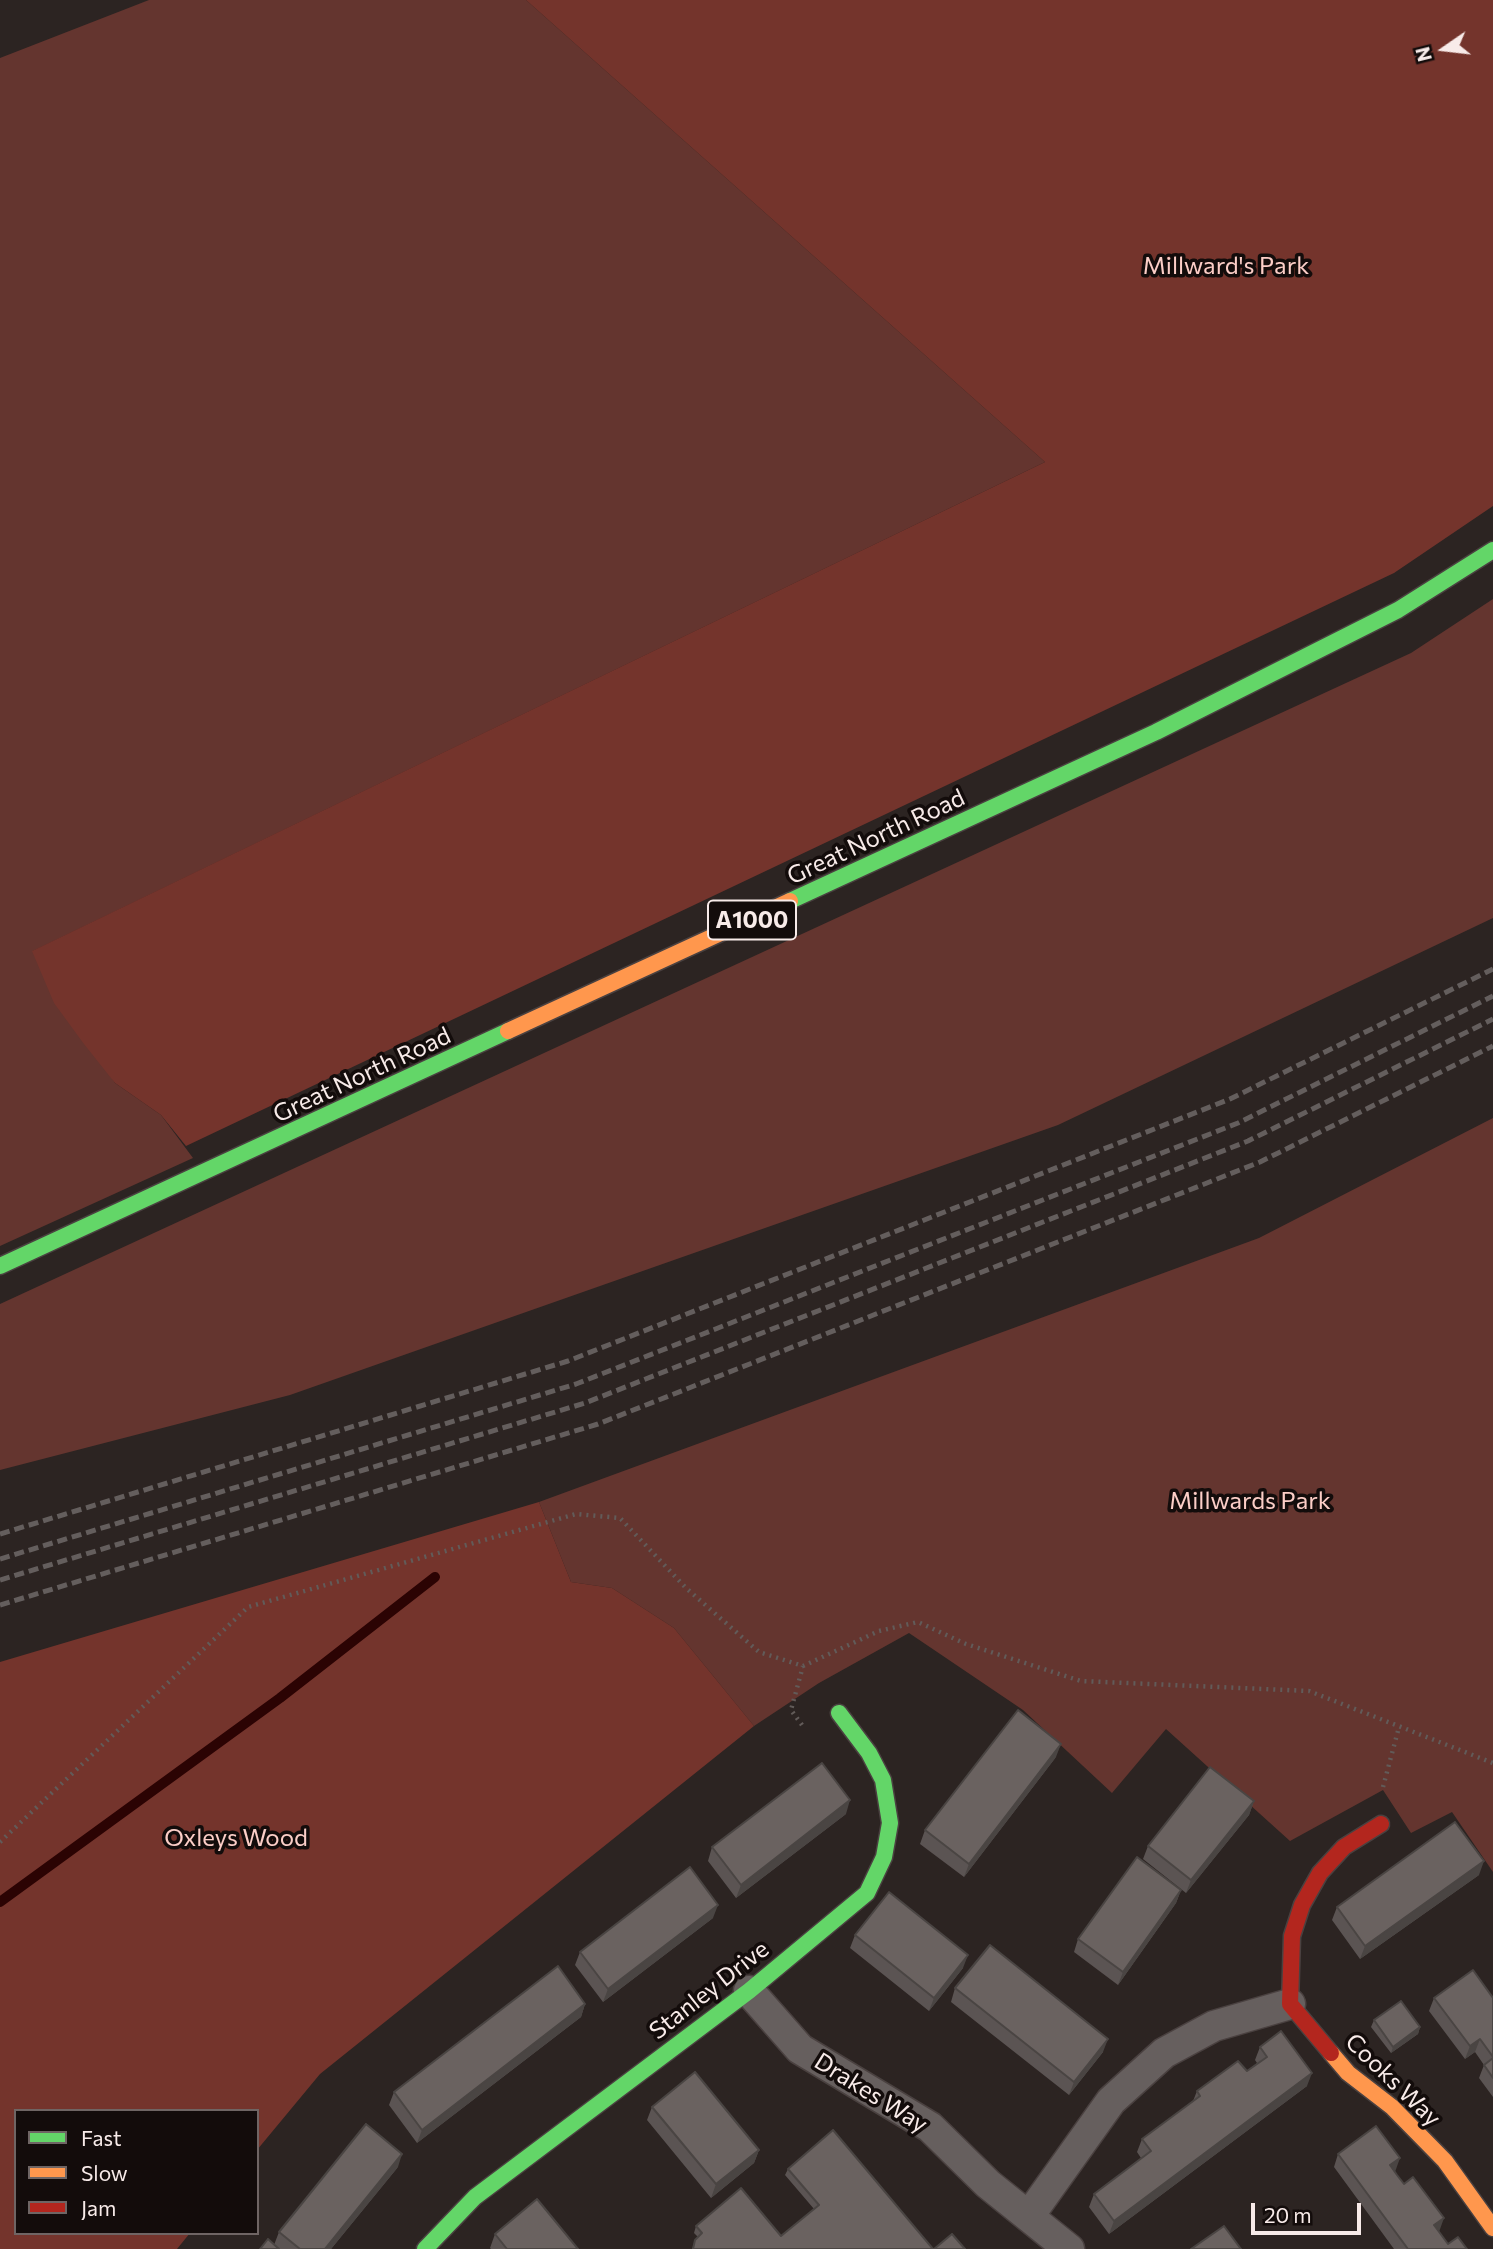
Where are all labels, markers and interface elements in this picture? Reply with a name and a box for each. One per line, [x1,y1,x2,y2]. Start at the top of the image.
north arrow [1409,14,1479,84]
text: N [1410,45,1436,64]
park label: Millward's Park [1143,252,1309,280]
street label: Great North Road [783,783,969,891]
road number: A1000 [708,900,796,939]
street label: Great North Road [269,1021,455,1129]
park label: Millwards Park [1169,1487,1331,1515]
park label: Oxleys Wood [164,1824,308,1852]
street label: Stanley Drive [644,1935,774,2045]
street label: Cooks Way [1339,2027,1447,2133]
street label: Drakes Way [809,2047,933,2139]
legend [14,2109,259,2235]
text: Fast [81,2125,122,2150]
text: Slow [81,2160,128,2185]
scale bar [1255,2190,1365,2234]
text: Jam [81,2195,116,2220]
text: 20 m [1264,2202,1312,2227]

